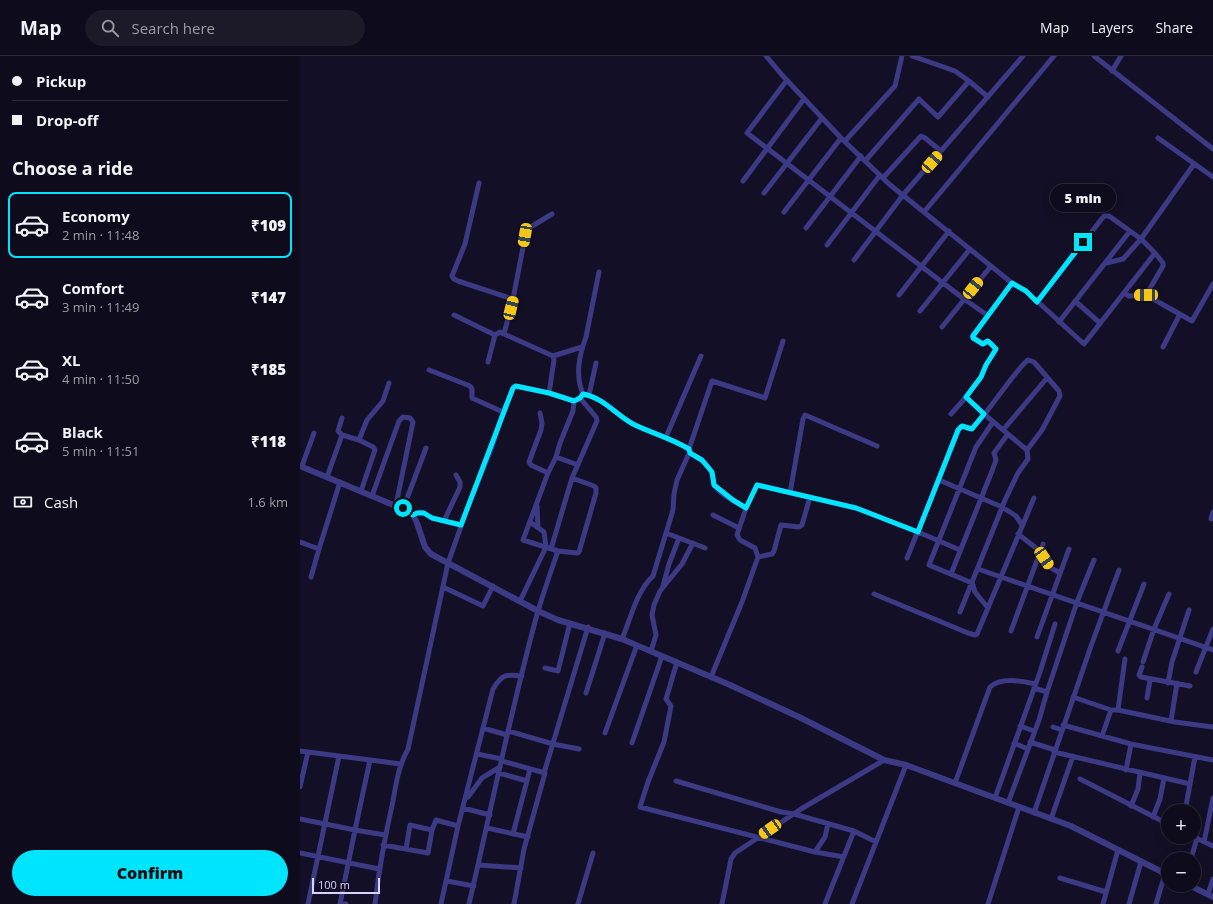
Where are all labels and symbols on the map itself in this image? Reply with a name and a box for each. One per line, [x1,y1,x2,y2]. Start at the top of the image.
car [920,149,944,175]
callout: 5 min [1050,184,1116,212]
car [517,222,533,248]
route end [1074,233,1092,251]
car [961,275,985,301]
car [1134,289,1158,301]
car [502,295,520,321]
route start [394,499,412,517]
car [1032,545,1056,571]
car [757,817,783,841]
scale bar [312,876,380,895]

